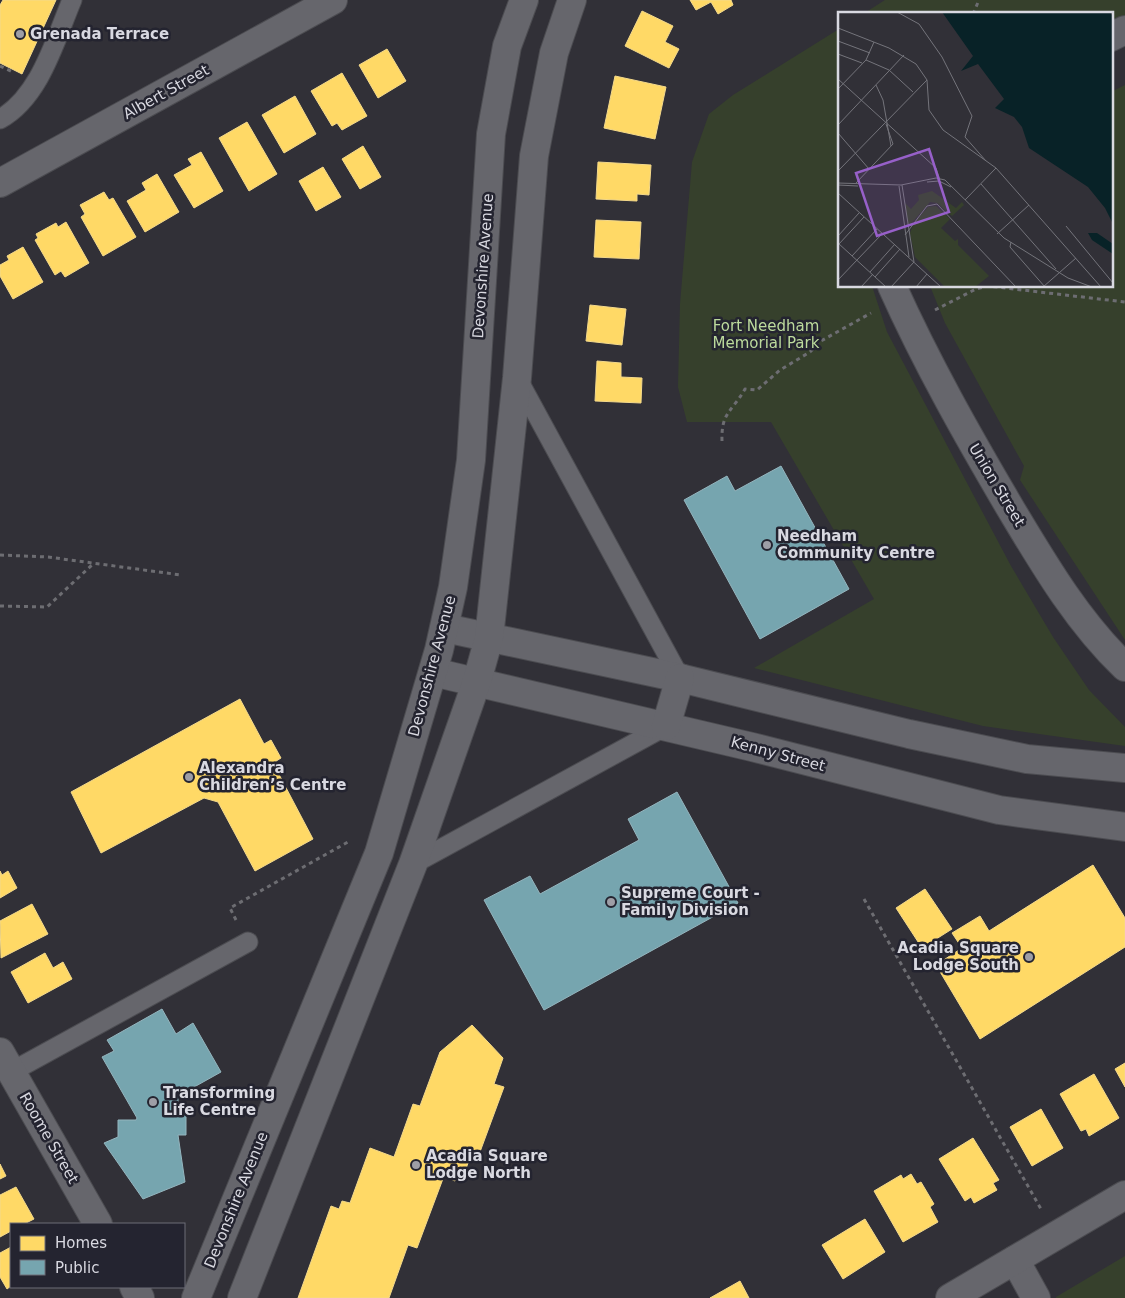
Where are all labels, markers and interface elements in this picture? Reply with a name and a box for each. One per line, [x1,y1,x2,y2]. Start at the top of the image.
inset map [838,12,1112,288]
place label: Grenada Terrace [30,25,169,43]
marker: Grenada Terrace [14,28,26,40]
street label: Albert Street [120,61,212,123]
street label: Devonshire Avenue [469,193,497,339]
park label: Fort Needham Memorial Park [713,317,820,352]
street label: Union Street [965,440,1029,530]
place label: Needham Community Centre [777,527,935,562]
marker: Needham Community Centre [761,539,773,551]
street label: Devonshire Avenue [404,593,460,739]
street label: Kenny Street [729,733,827,775]
place label: Alexandra Children’s Centre [199,759,346,794]
marker: Alexandra Children’s Centre [183,771,195,783]
place label: Supreme Court - Family Division [621,884,760,919]
marker: Supreme Court - Family Division [605,896,617,908]
place label: Acadia Square Lodge South [897,939,1019,974]
marker: Acadia Square Lodge South [1023,951,1035,963]
place label: Transforming Life Centre [163,1084,275,1119]
street label: Roome Street [16,1089,82,1187]
marker: Transforming Life Centre [147,1096,159,1108]
street label: Devonshire Avenue [200,1129,272,1271]
place label: Acadia Square Lodge North [426,1147,548,1182]
marker: Acadia Square Lodge North [410,1159,422,1171]
legend [10,1223,185,1288]
text: Homes [55,1234,107,1252]
text: Public [55,1259,99,1277]

